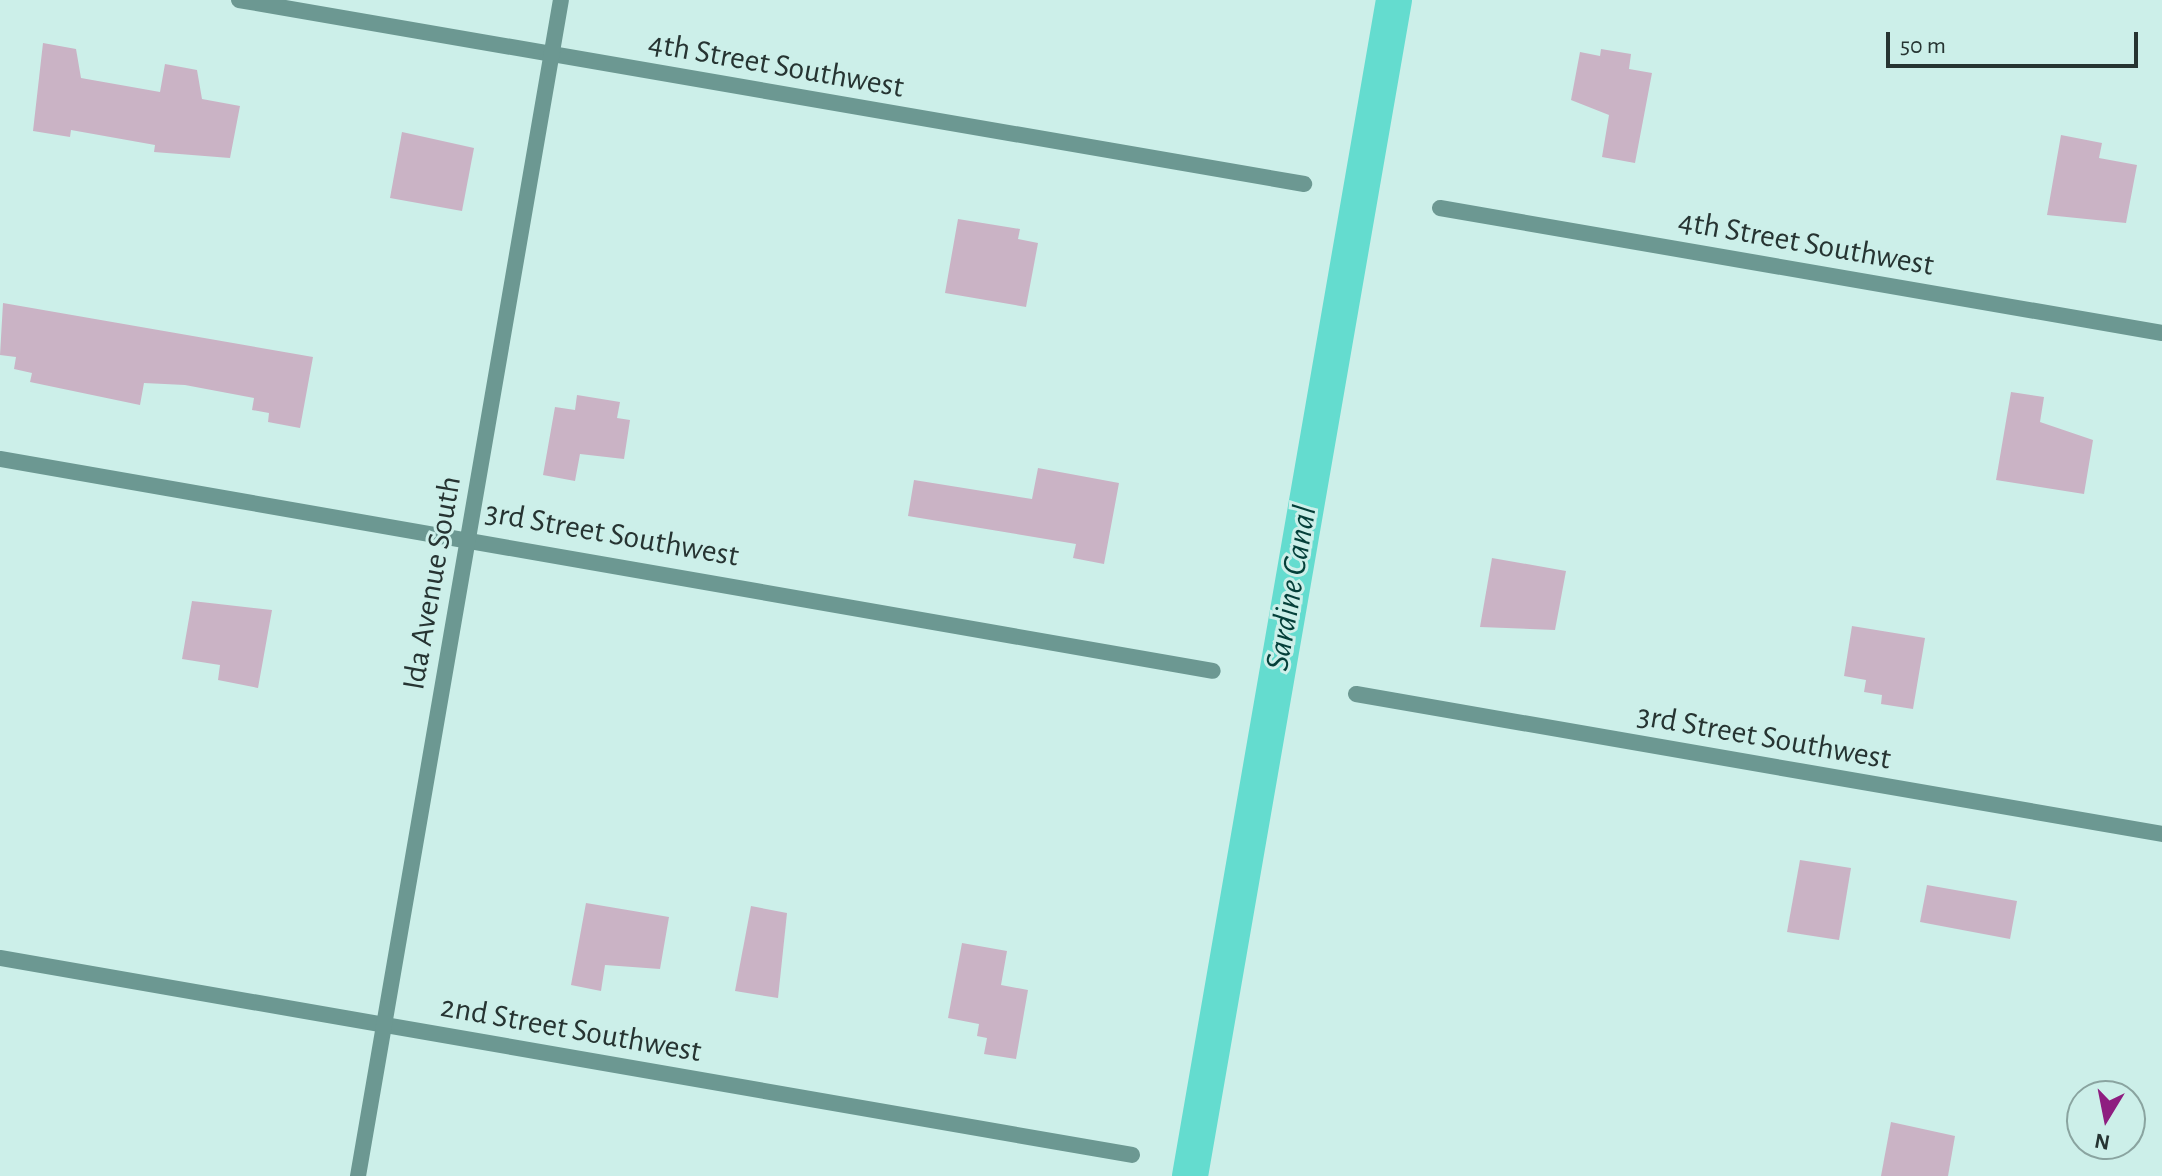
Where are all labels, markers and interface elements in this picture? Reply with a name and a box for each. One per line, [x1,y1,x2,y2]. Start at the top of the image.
scale bar [1890,16,2142,66]
street label: 4th Street Southwest [645,24,907,106]
text: 50 m [1900,34,1946,58]
street label: 4th Street Southwest [1675,202,1937,284]
street label: Ida Avenue South [394,473,470,693]
street label: 3rd Street Southwest [482,493,742,575]
water label: Sardine Canal [1257,502,1327,674]
street label: 3rd Street Southwest [1634,696,1894,778]
street label: 2nd Street Southwest [438,987,704,1071]
north arrow [2066,1080,2146,1160]
text: N [2093,1130,2112,1154]

